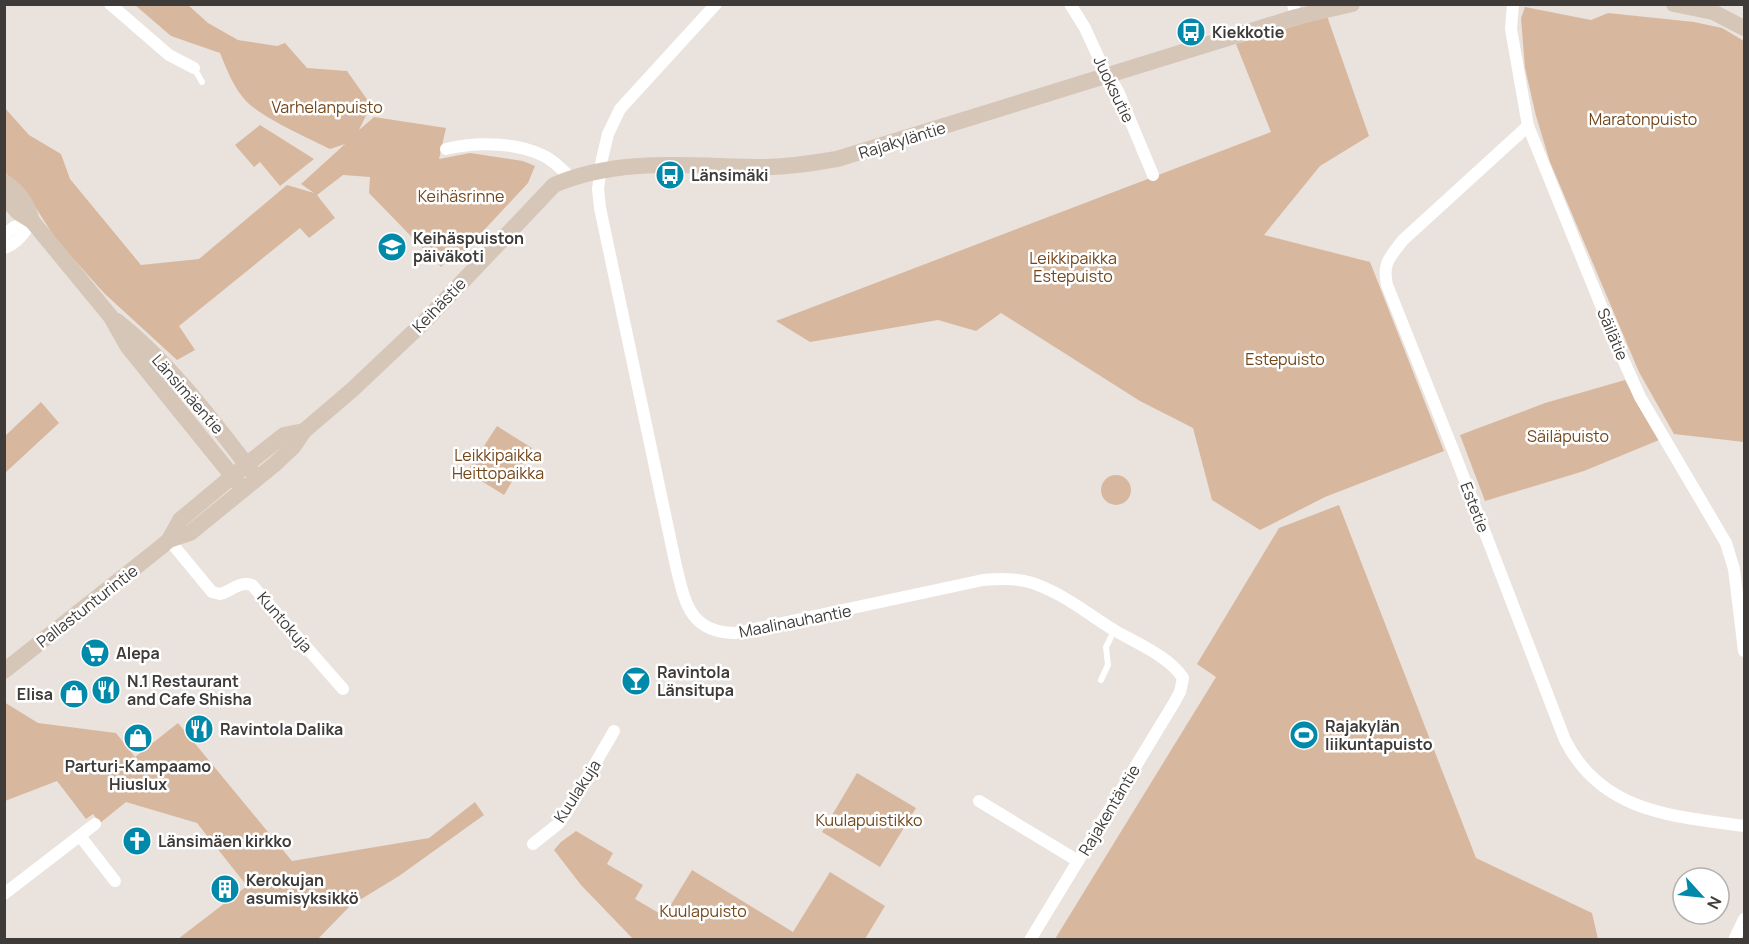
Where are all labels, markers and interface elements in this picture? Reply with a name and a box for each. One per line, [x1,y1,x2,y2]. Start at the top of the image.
bus stop icon: Kiekkotie [1175,16,1207,48]
place label: Kiekkotie [1212,21,1285,43]
street label: Juoksutie [1088,52,1140,126]
park label: Varhelanpuisto [271,96,383,118]
park label: Maratonpuisto [1589,108,1697,130]
street label: Rajakyläntie [856,116,948,164]
bus stop icon: Länsimäki [654,159,686,191]
place label: Länsimäki [691,164,769,186]
park label: Keihäsrinne [418,185,504,207]
place label: Keihäspuiston päiväkoti [413,227,524,267]
school or university icon: Keihäspuiston päiväkoti [376,231,408,263]
park label: Leikkipaikka Estepuisto [1029,247,1117,287]
street label: Keihästie [407,273,471,337]
street label: Säilätie [1592,305,1634,363]
park label: Estepuisto [1245,348,1325,370]
street label: Länsimäentie [147,349,229,439]
park label: Säiläpuisto [1527,425,1609,447]
park label: Leikkipaikka Heittopaikka [452,444,544,484]
street label: Estetie [1455,479,1495,535]
street label: Pallastunturintie [32,560,142,652]
street label: Kuntokuja [252,587,318,657]
street label: Maalinauhantie [737,599,853,643]
supermarket icon: Alepa [79,637,111,669]
place label: Alepa [116,642,160,664]
place label: Ravintola Länsitupa [657,661,734,701]
bar icon: Ravintola Länsitupa [620,665,652,697]
place label: N.1 Restaurant and Cafe Shisha [127,670,252,710]
restaurant icon: N.1 Restaurant and Cafe Shisha [90,674,122,706]
shop icon: Elisa [58,678,90,710]
place label: Elisa [17,683,53,705]
restaurant icon: Ravintola Dalika [183,713,215,745]
place label: Rajakylän liikuntapuisto [1325,715,1433,755]
place label: Ravintola Dalika [220,718,343,740]
sports icon: Rajakylän liikuntapuisto [1288,719,1320,751]
shop icon: Parturi-Kampaamo Hiuslux [122,722,154,754]
place label: Parturi-Kampaamo Hiuslux [65,755,211,795]
street label: Kuulakuja [548,755,606,827]
street label: Rajakentäntie [1073,760,1145,860]
park label: Kuulapuistikko [816,809,923,831]
church icon: Länsimäen kirkko [121,825,153,857]
place label: Länsimäen kirkko [158,830,292,852]
north arrow [1671,866,1731,926]
place label: Kerokujan asumisyksikkö [246,869,359,909]
building icon: Kerokujan asumisyksikkö [209,873,241,905]
text: N [1702,893,1727,913]
park label: Kuulapuisto [659,900,747,922]

